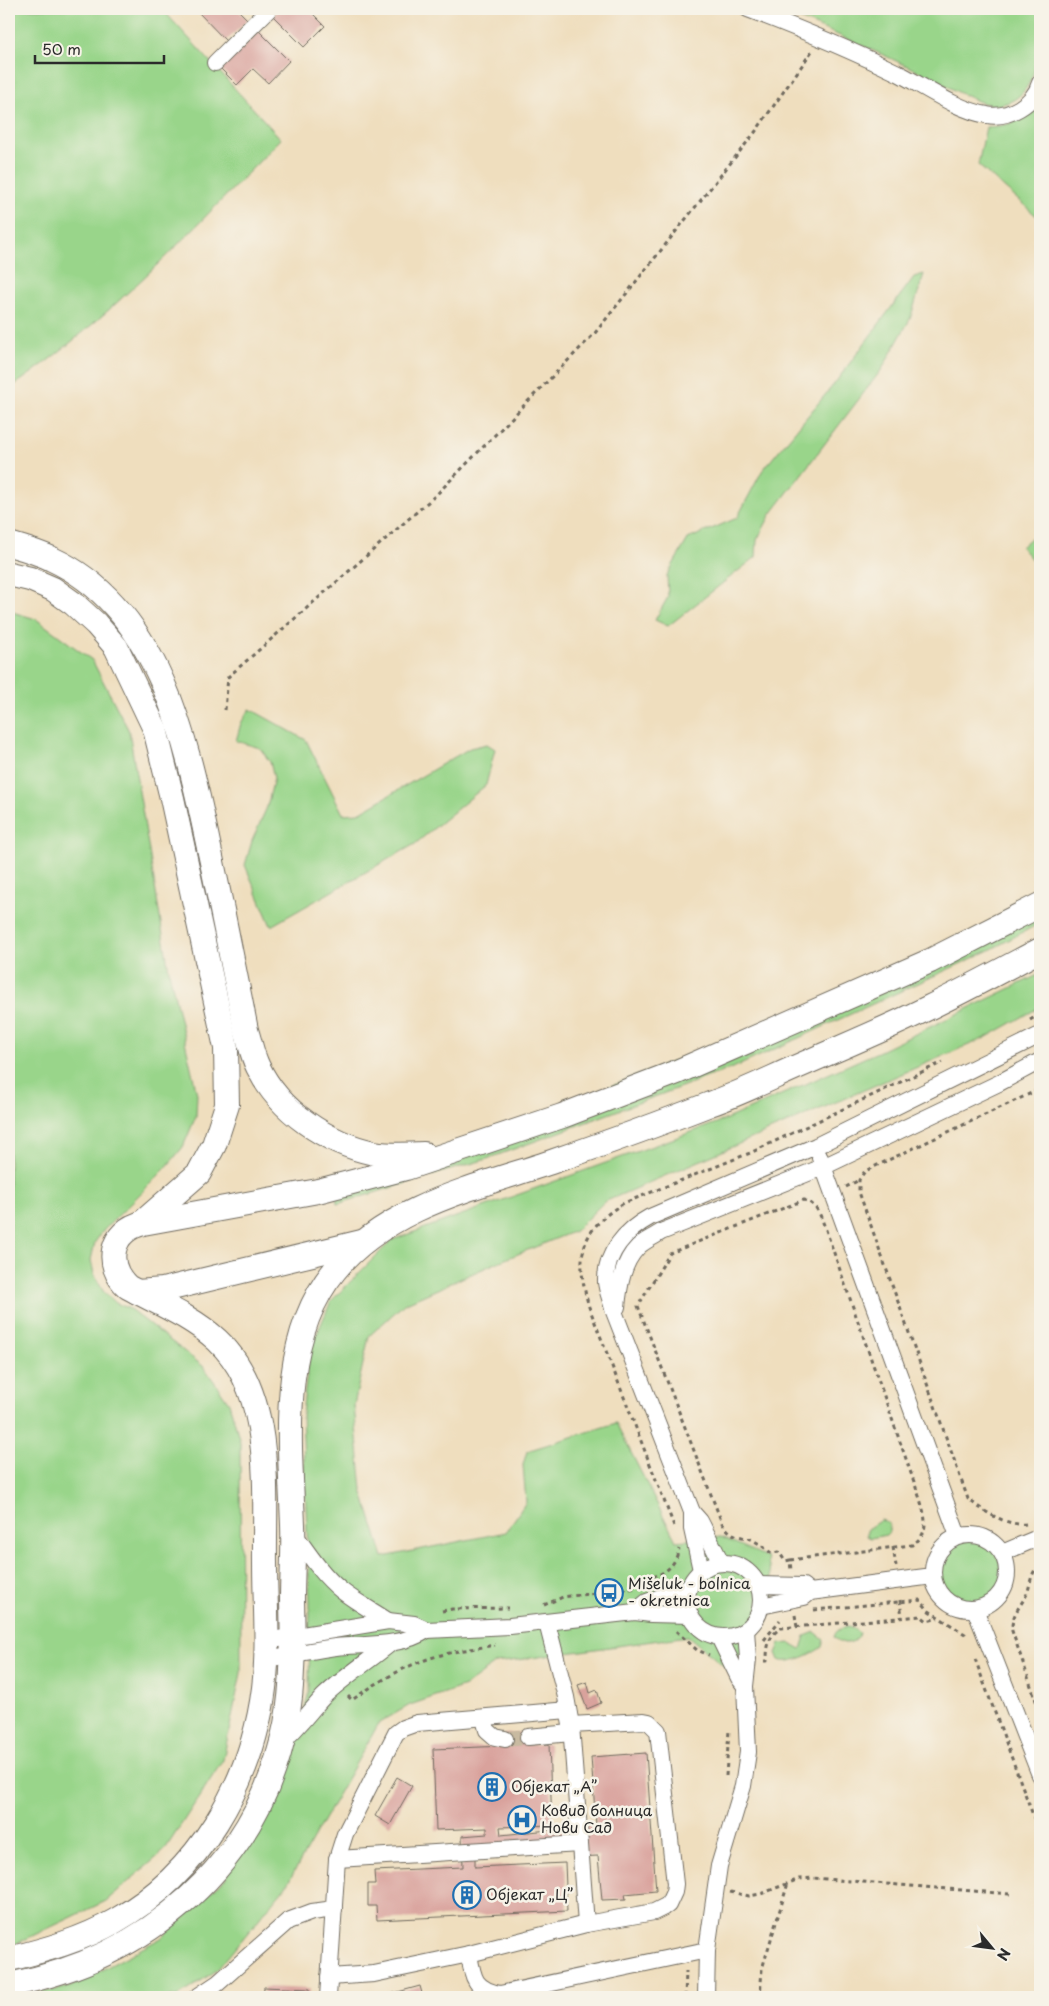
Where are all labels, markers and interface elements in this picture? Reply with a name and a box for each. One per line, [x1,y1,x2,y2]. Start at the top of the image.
scale bar [35,32,164,64]
text: 50 m [42,37,81,60]
place label: Mišeluk - bolnica - okretnica [628,1571,751,1611]
bus stop icon: Mišeluk - bolnica - okretnica [594,1578,624,1608]
building icon: Објекат „А” [477,1772,507,1802]
place label: Објекат „А” [511,1774,597,1797]
place label: Ковид болница Нови Сад [541,1798,653,1838]
hospital icon: Ковид болница Нови Сад [507,1805,537,1835]
building icon: Објекат „Ц” [452,1880,482,1910]
place label: Објекат „Ц” [486,1882,573,1905]
north arrow [966,1924,1016,1974]
text: N [992,1945,1016,1964]

